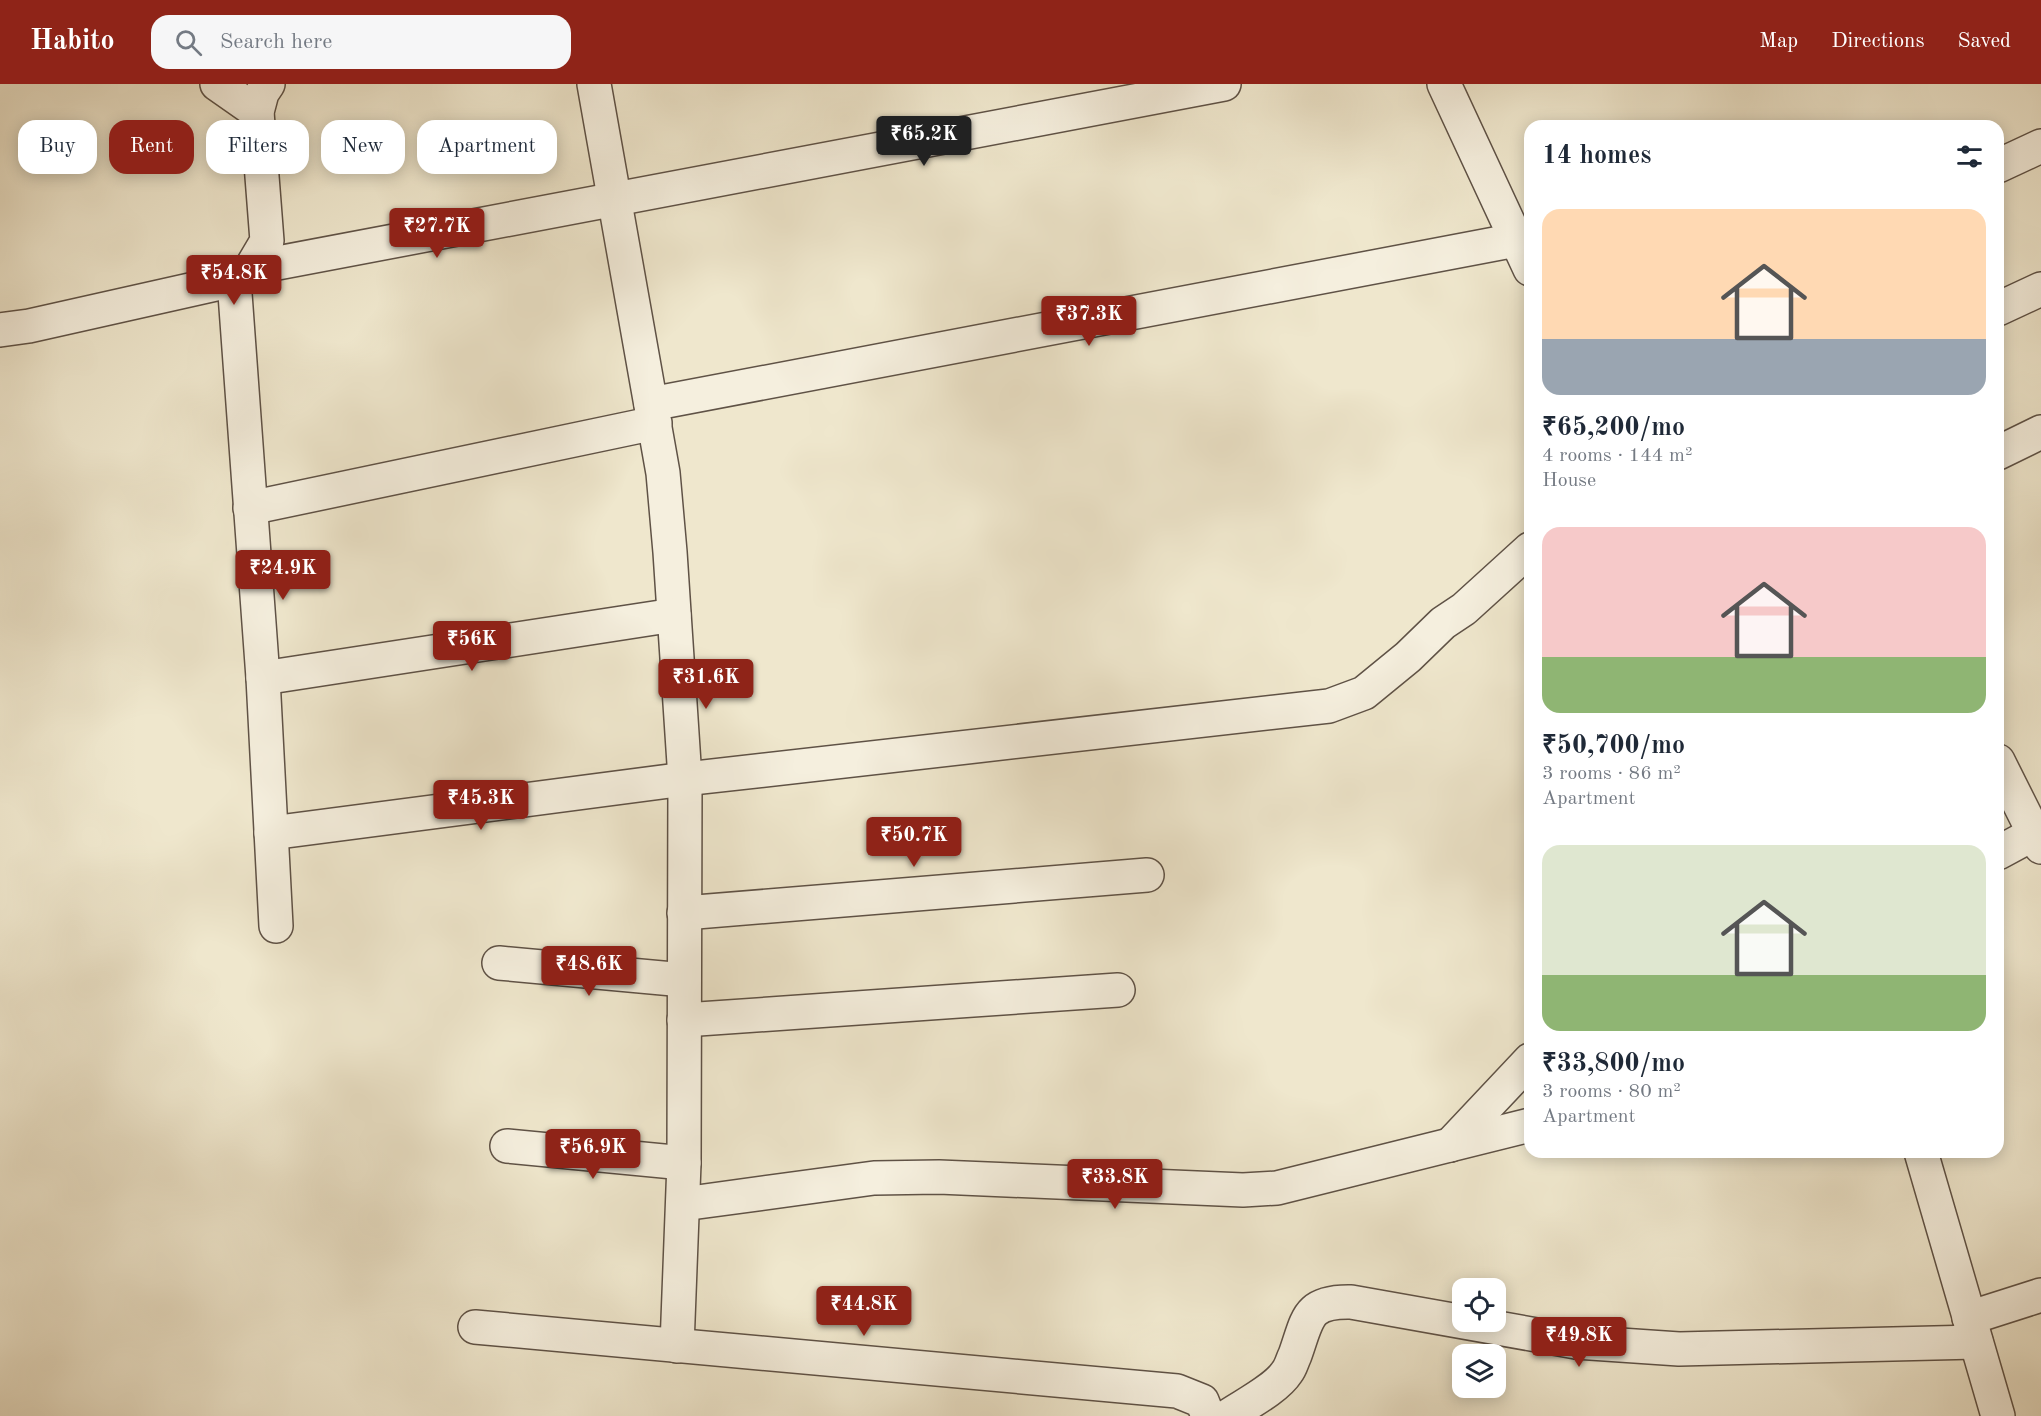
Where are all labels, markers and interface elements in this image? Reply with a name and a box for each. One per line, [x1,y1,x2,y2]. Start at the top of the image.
search box [151,15,571,69]
icon: search [172,26,205,59]
text: Habito [30,28,115,56]
text: Search here [220,31,332,53]
text: Map [1759,31,1798,52]
text: Directions [1831,31,1925,52]
text: Saved [1958,31,2011,52]
pin: ₹65.2K [875,116,973,167]
chip: Buy [18,120,97,174]
chip: Rent [109,120,194,174]
chip: Filters [206,120,309,174]
chip: New [321,120,405,174]
chip: Apartment [417,120,557,174]
text: ₹65.2K [890,125,958,145]
icon: filters [1953,140,1986,173]
text: 14 homes [1542,143,1651,169]
pin: ₹27.7K [388,208,486,259]
text: ₹27.7K [403,217,471,237]
icon: home [1710,248,1818,356]
pin: ₹54.8K [185,255,283,306]
text: ₹54.8K [200,264,268,284]
pin: ₹37.3K [1040,296,1138,347]
text: ₹37.3K [1055,305,1123,325]
text: ₹65,200/mo [1542,415,1685,441]
text: 4 rooms · 144 m² [1542,446,1692,466]
text: House [1542,471,1596,491]
pin: ₹24.9K [234,550,332,601]
text: ₹24.9K [249,559,317,579]
icon: home [1710,566,1818,674]
pin: ₹56K [436,621,508,672]
text: ₹56K [447,630,497,650]
pin: ₹31.6K [657,659,755,710]
text: ₹31.6K [672,668,740,688]
text: ₹50,700/mo [1542,733,1685,759]
text: 3 rooms · 86 m² [1542,764,1681,784]
pin: ₹45.3K [432,780,530,831]
text: ₹45.3K [447,789,515,809]
text: Apartment [1542,789,1636,809]
pin: ₹50.7K [865,817,963,868]
text: ₹50.7K [880,826,948,846]
icon: home [1710,884,1818,992]
pin: ₹48.6K [540,946,638,997]
text: ₹48.6K [555,955,623,975]
text: ₹33,800/mo [1542,1051,1685,1077]
text: 3 rooms · 80 m² [1542,1082,1681,1102]
text: Apartment [1542,1107,1636,1127]
pin: ₹56.9K [544,1129,642,1180]
text: ₹56.9K [559,1138,627,1158]
pin: ₹33.8K [1066,1159,1164,1210]
text: ₹33.8K [1081,1168,1149,1188]
map controls [1452,1278,1506,1398]
button: locate [1452,1278,1506,1332]
pin: ₹44.8K [815,1286,913,1337]
text: ₹44.8K [830,1295,898,1315]
pin: ₹49.8K [1530,1317,1628,1368]
text: ₹49.8K [1545,1326,1613,1346]
button: layers [1452,1344,1506,1398]

